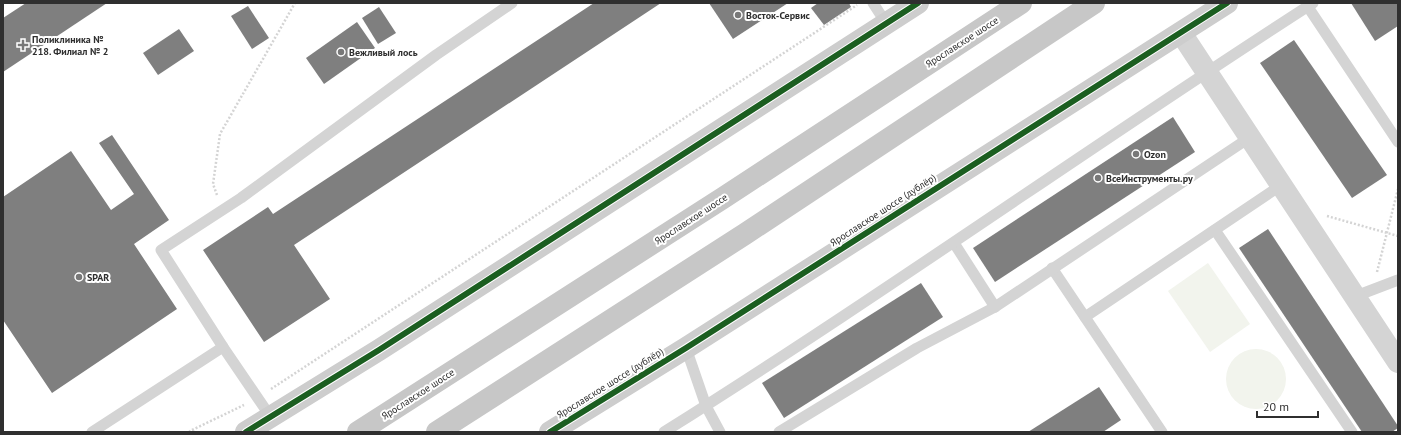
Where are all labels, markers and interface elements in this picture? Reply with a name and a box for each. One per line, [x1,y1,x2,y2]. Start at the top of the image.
place label: Восток-Сервис [746,9,811,22]
marker: Восток-Сервис [733,10,743,20]
street label: Ярославское шоссе [923,14,1001,70]
place label: Поликлиника № 218. Филиал № 2 [32,33,108,58]
marker: Поликлиника № 218. Филиал № 2 [17,39,29,51]
place label: Вежливый лось [349,46,418,59]
marker: Вежливый лось [336,47,346,57]
place label: Ozon [1144,148,1166,161]
marker: Ozon [1131,149,1141,159]
street label: Ярославское шоссе (дублёр) [828,171,939,249]
place label: ВсеИнструменты.ру [1106,172,1193,185]
marker: ВсеИнструменты.ру [1093,173,1103,183]
street label: Ярославское шоссе [652,191,730,247]
place label: SPAR [87,271,109,284]
marker: SPAR [74,272,84,282]
street label: Ярославское шоссе (дублёр) [554,345,666,421]
street label: Ярославское шоссе [379,366,457,422]
scale bar [1257,393,1318,419]
text: 20 m [1263,399,1289,414]

